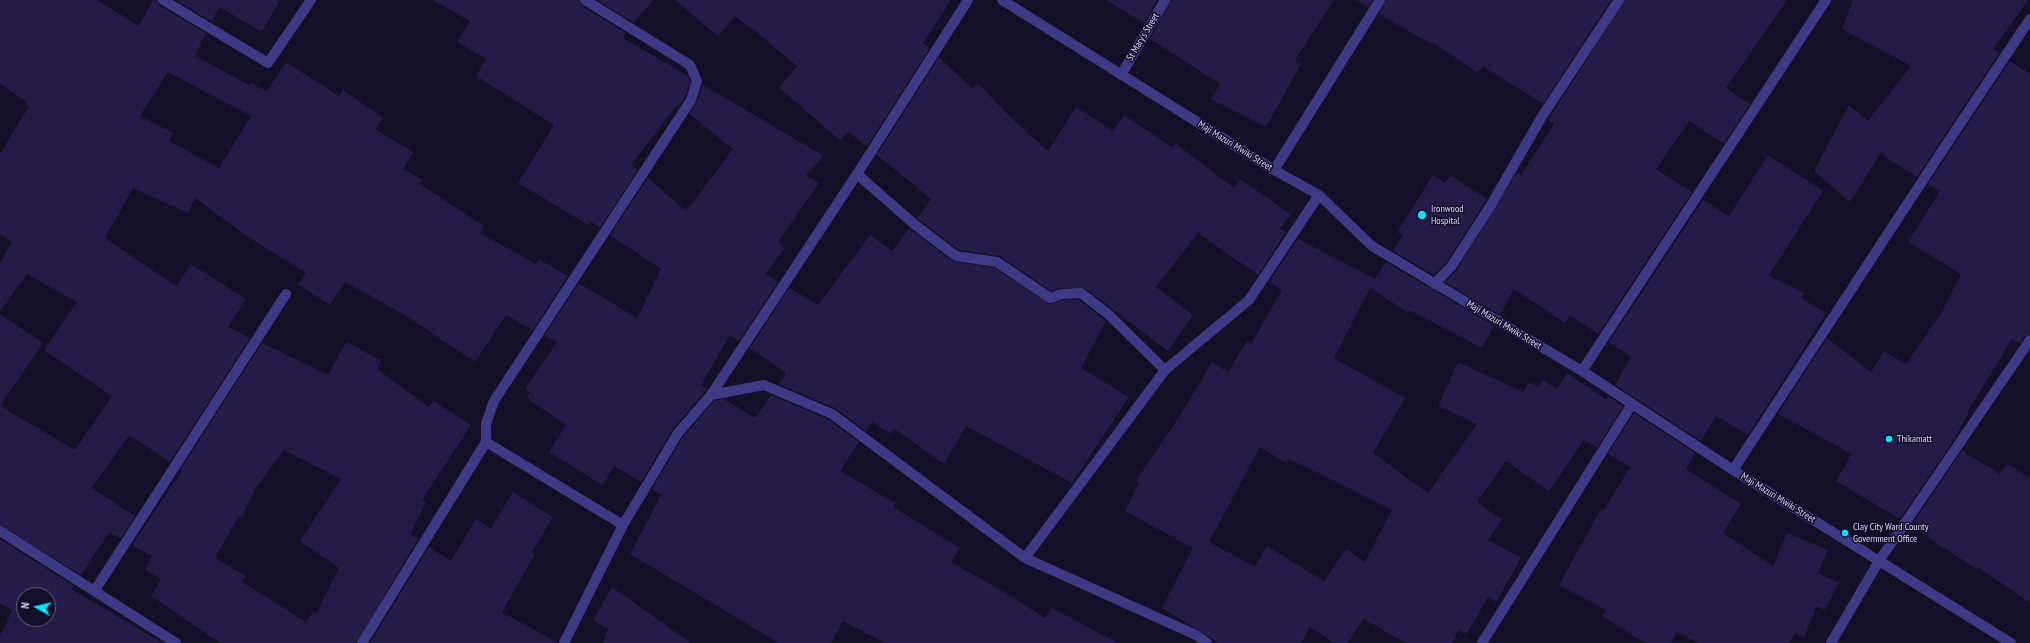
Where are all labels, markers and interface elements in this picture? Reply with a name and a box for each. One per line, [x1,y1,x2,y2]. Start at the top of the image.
street label: St Mary's Street [1124,11,1162,63]
street label: Maji Mazuri Mwiki Street [1196,118,1274,174]
place label: Ironwood Hospital [1431,203,1464,226]
marker: Ironwood Hospital [1416,209,1428,221]
street label: Maji Mazuri Mwiki Street [1464,298,1544,352]
place label: Thikamatt [1897,433,1932,445]
marker: Thikamatt [1884,434,1894,444]
street label: Maji Mazuri Mwiki Street [1739,470,1817,526]
place label: Clay City Ward County Government Office [1853,521,1928,544]
marker: Clay City Ward County Government Office [1840,528,1850,538]
north arrow [16,587,56,627]
text: N [18,602,32,609]

